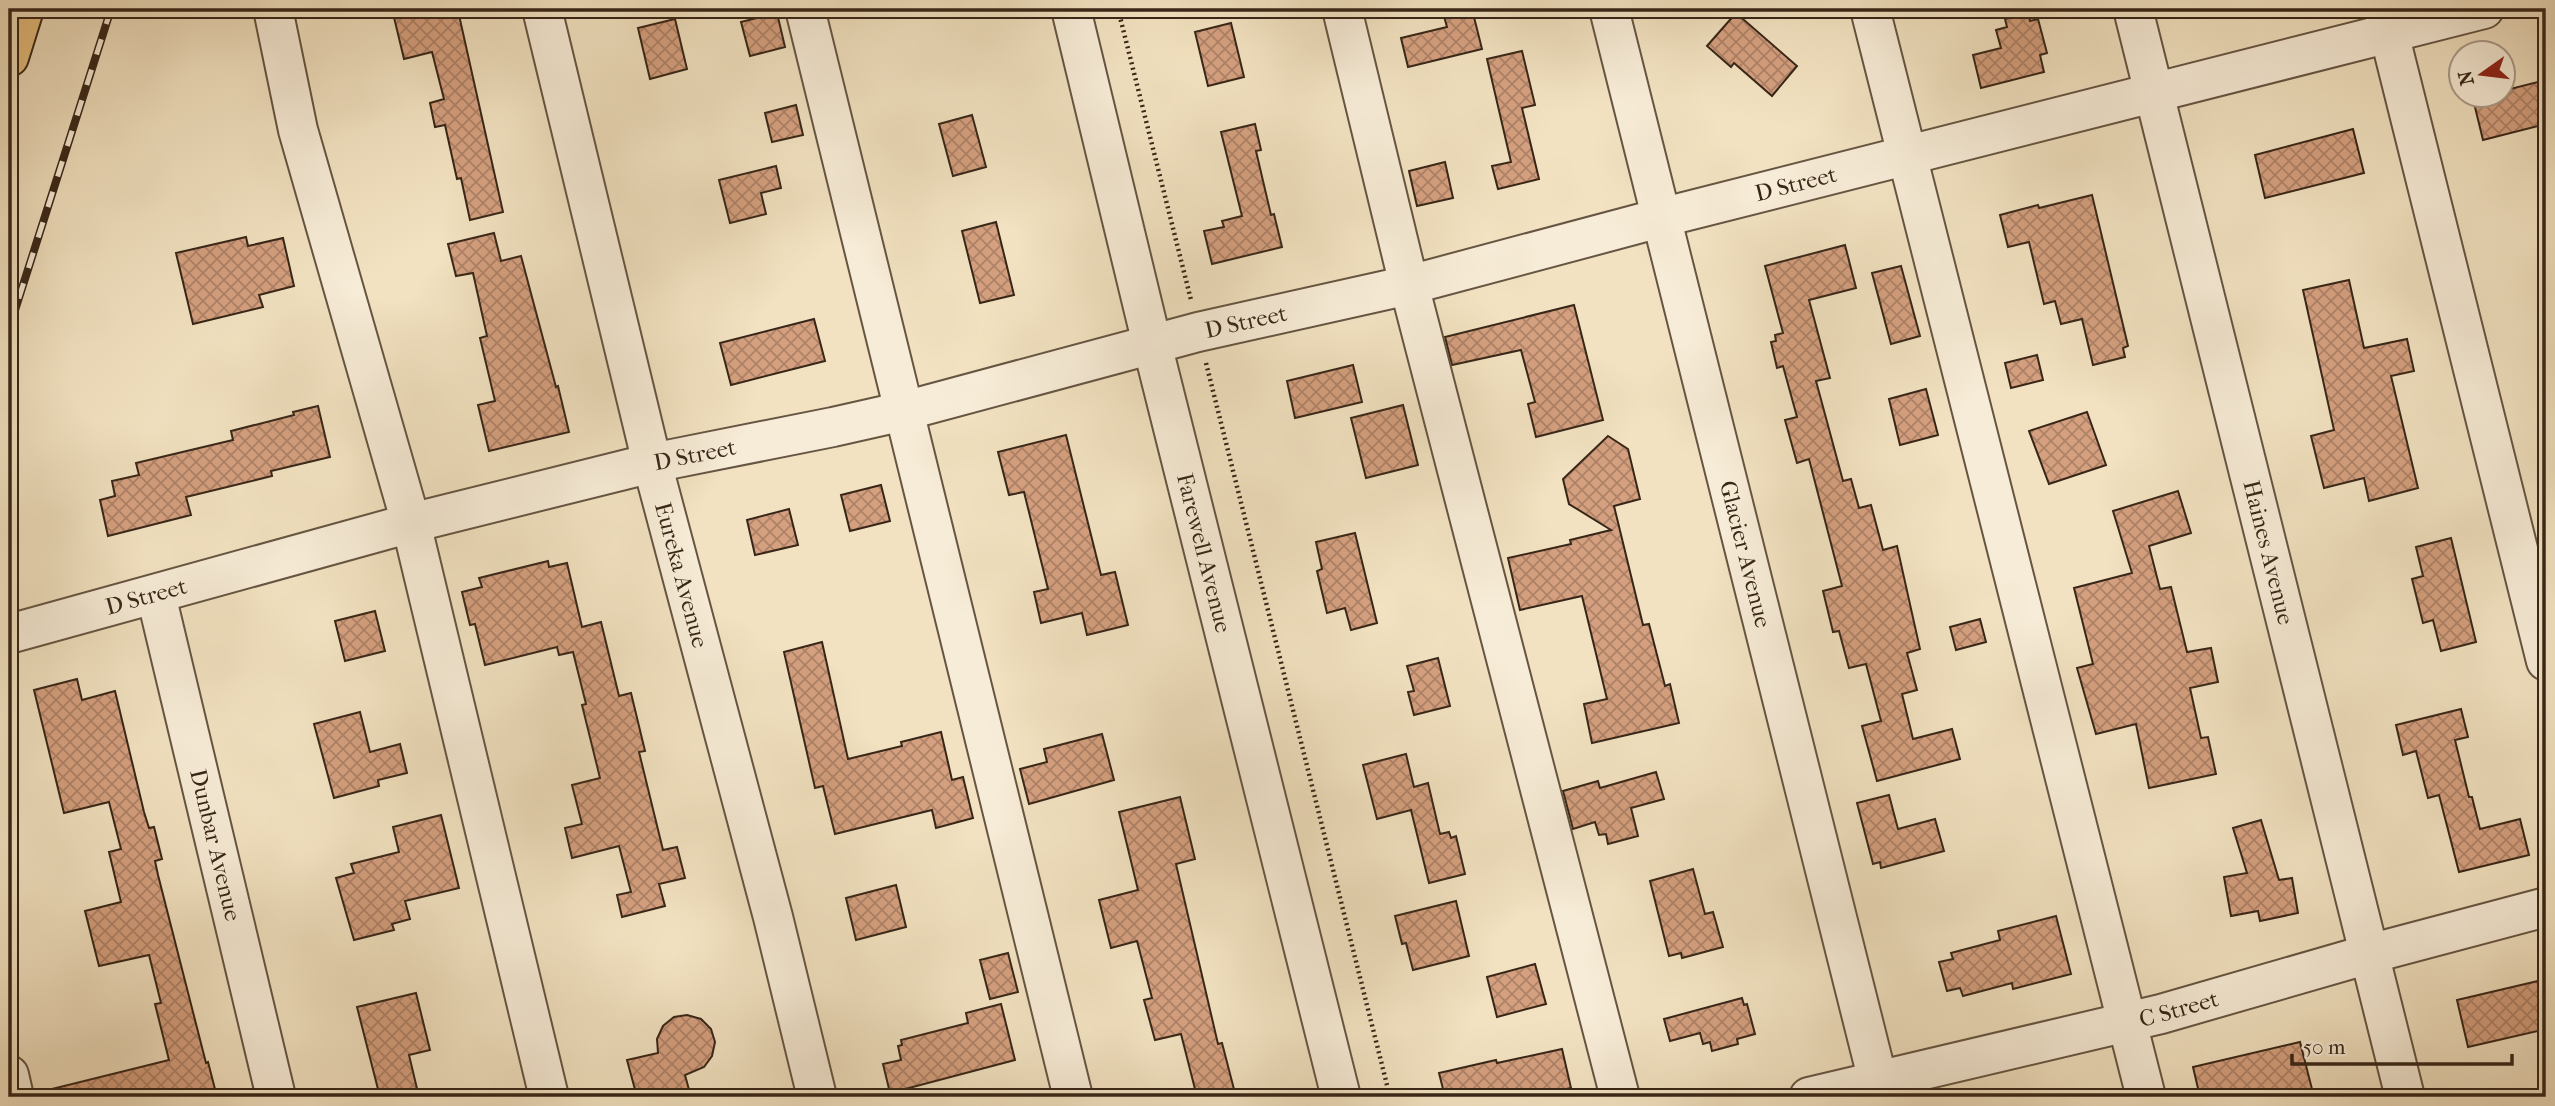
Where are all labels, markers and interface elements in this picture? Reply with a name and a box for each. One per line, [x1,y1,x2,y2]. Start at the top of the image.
north arrow [2446,38,2516,108]
text: N [2454,68,2479,88]
street label: D Street [1752,160,1839,207]
street label: D Street [1202,299,1289,344]
street label: D Street [651,433,738,476]
street label: Farewell Avenue [1171,470,1237,635]
street label: Haines Avenue [2238,477,2300,627]
street label: Glacier Avenue [1714,478,1777,630]
street label: Eureka Avenue [650,499,714,651]
street label: D Street [102,572,190,620]
street label: Dunbar Avenue [185,766,247,924]
street label: C Street [2136,985,2221,1032]
scale bar [2292,1022,2513,1066]
text: 50 m [2303,1035,2346,1059]

